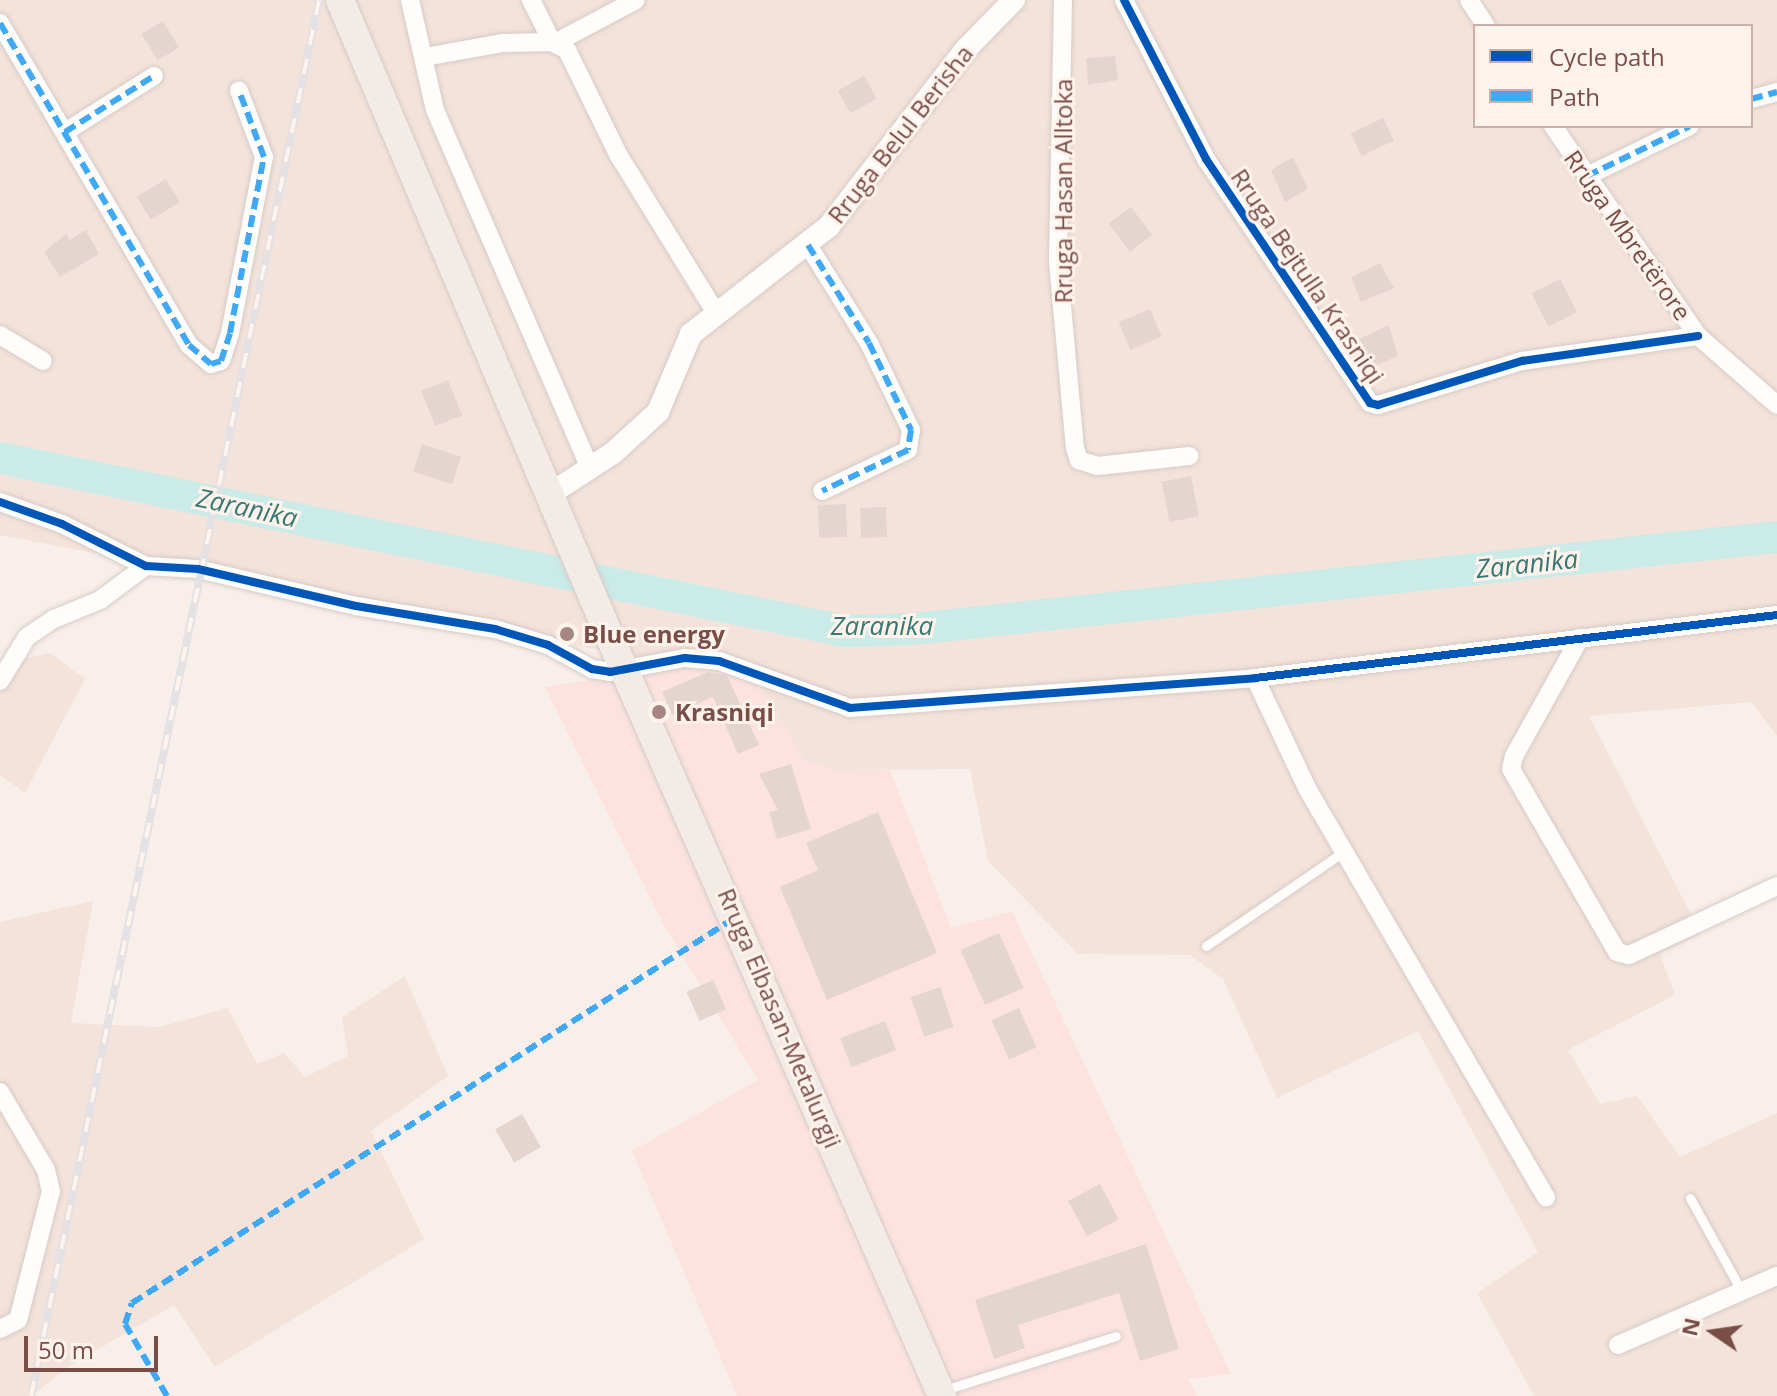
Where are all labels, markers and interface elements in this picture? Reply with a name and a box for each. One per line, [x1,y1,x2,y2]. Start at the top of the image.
legend [1473,24,1753,128]
street label: Rruga Belul Berisha [821,39,979,229]
text: Cycle path [1549,40,1665,73]
street label: Rruga Hasan Alltoka [1049,79,1077,303]
text: Path [1549,80,1600,113]
street label: Rruga Mbretërore [1559,144,1697,326]
street label: Rruga Bejtulla Krasniqi [1225,163,1391,389]
water label: Zaranika [194,482,300,534]
water label: Zaranika [1474,543,1580,585]
water label: Zaranika [831,610,933,642]
place label: Blue energy [583,620,725,648]
marker: Blue energy [558,625,576,643]
place label: Krasniqi [675,698,774,726]
marker: Krasniqi [650,703,668,721]
street label: Rruga Elbasan-Metalurgji [712,884,848,1152]
north arrow [1673,1292,1753,1372]
text: N [1673,1315,1706,1339]
scale bar [28,1320,162,1370]
text: 50 m [38,1333,94,1366]

